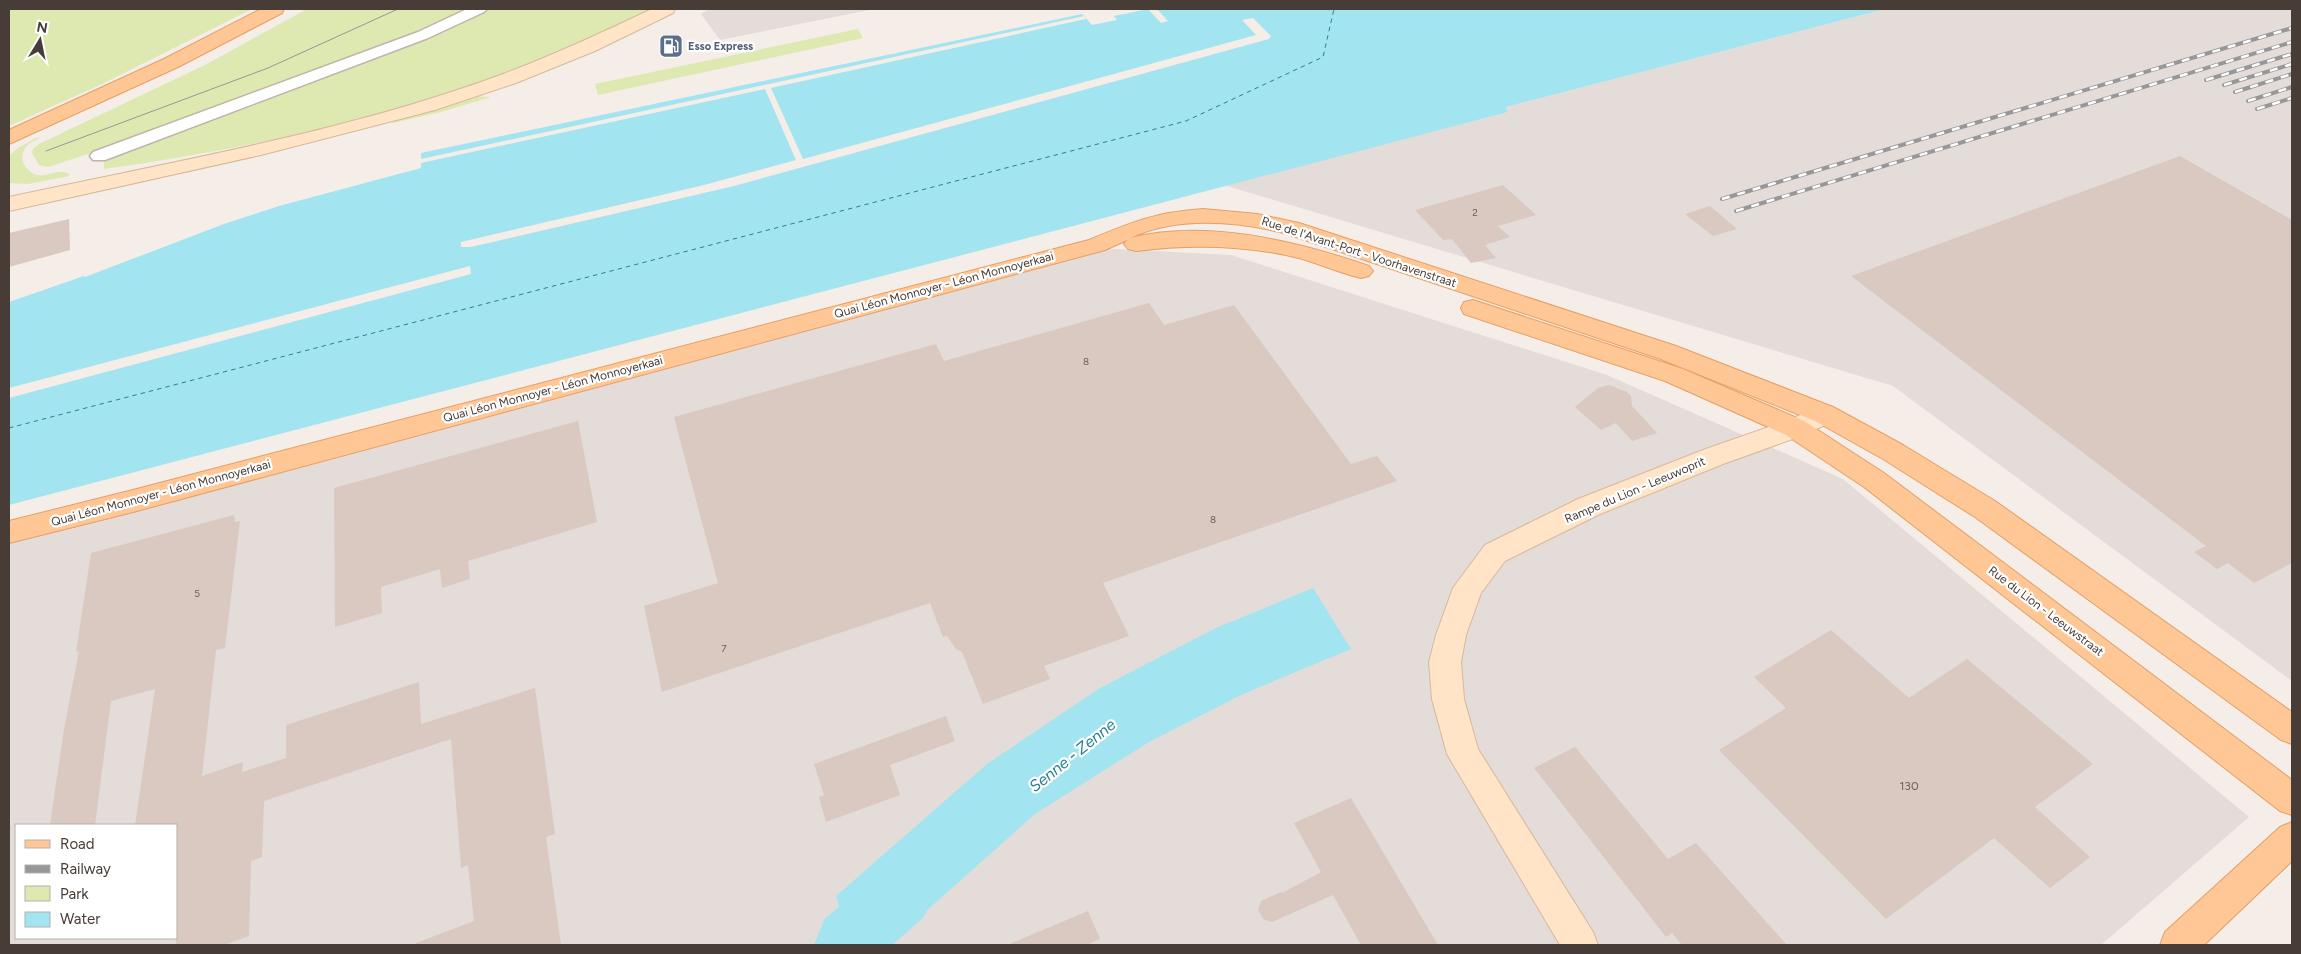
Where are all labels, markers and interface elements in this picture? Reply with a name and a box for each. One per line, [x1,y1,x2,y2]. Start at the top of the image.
north arrow [15,15,65,65]
text: N [35,18,49,37]
fuel station icon: Esso Express [658,33,684,59]
place label: Esso Express [688,40,753,53]
house number: 2 [1472,206,1478,219]
street label: Rue de l'Avant-Port - Voorhavenstraat [1260,214,1459,290]
street label: Quai Léon Monnoyer - Léon Monnoyerkaai [833,249,1055,321]
street label: Quai Léon Monnoyer - Léon Monnoyerkaai [442,353,664,425]
house number: 8 [1083,355,1089,368]
street label: Rampe du Lion - Leeuwoprit [1563,454,1708,526]
street label: Quai Léon Monnoyer - Léon Monnoyerkaai [50,457,272,529]
house number: 8 [1210,513,1216,526]
street label: Rue du Lion - Leeuwstraat [1986,563,2107,659]
house number: 5 [194,587,200,600]
house number: 7 [721,642,727,655]
water label: Senne - Zenne [1025,715,1119,796]
house number: 130 [1899,779,1919,793]
legend [15,824,178,939]
text: Road [60,835,95,853]
text: Railway [60,860,111,878]
text: Park [60,885,89,903]
text: Water [60,910,100,928]

